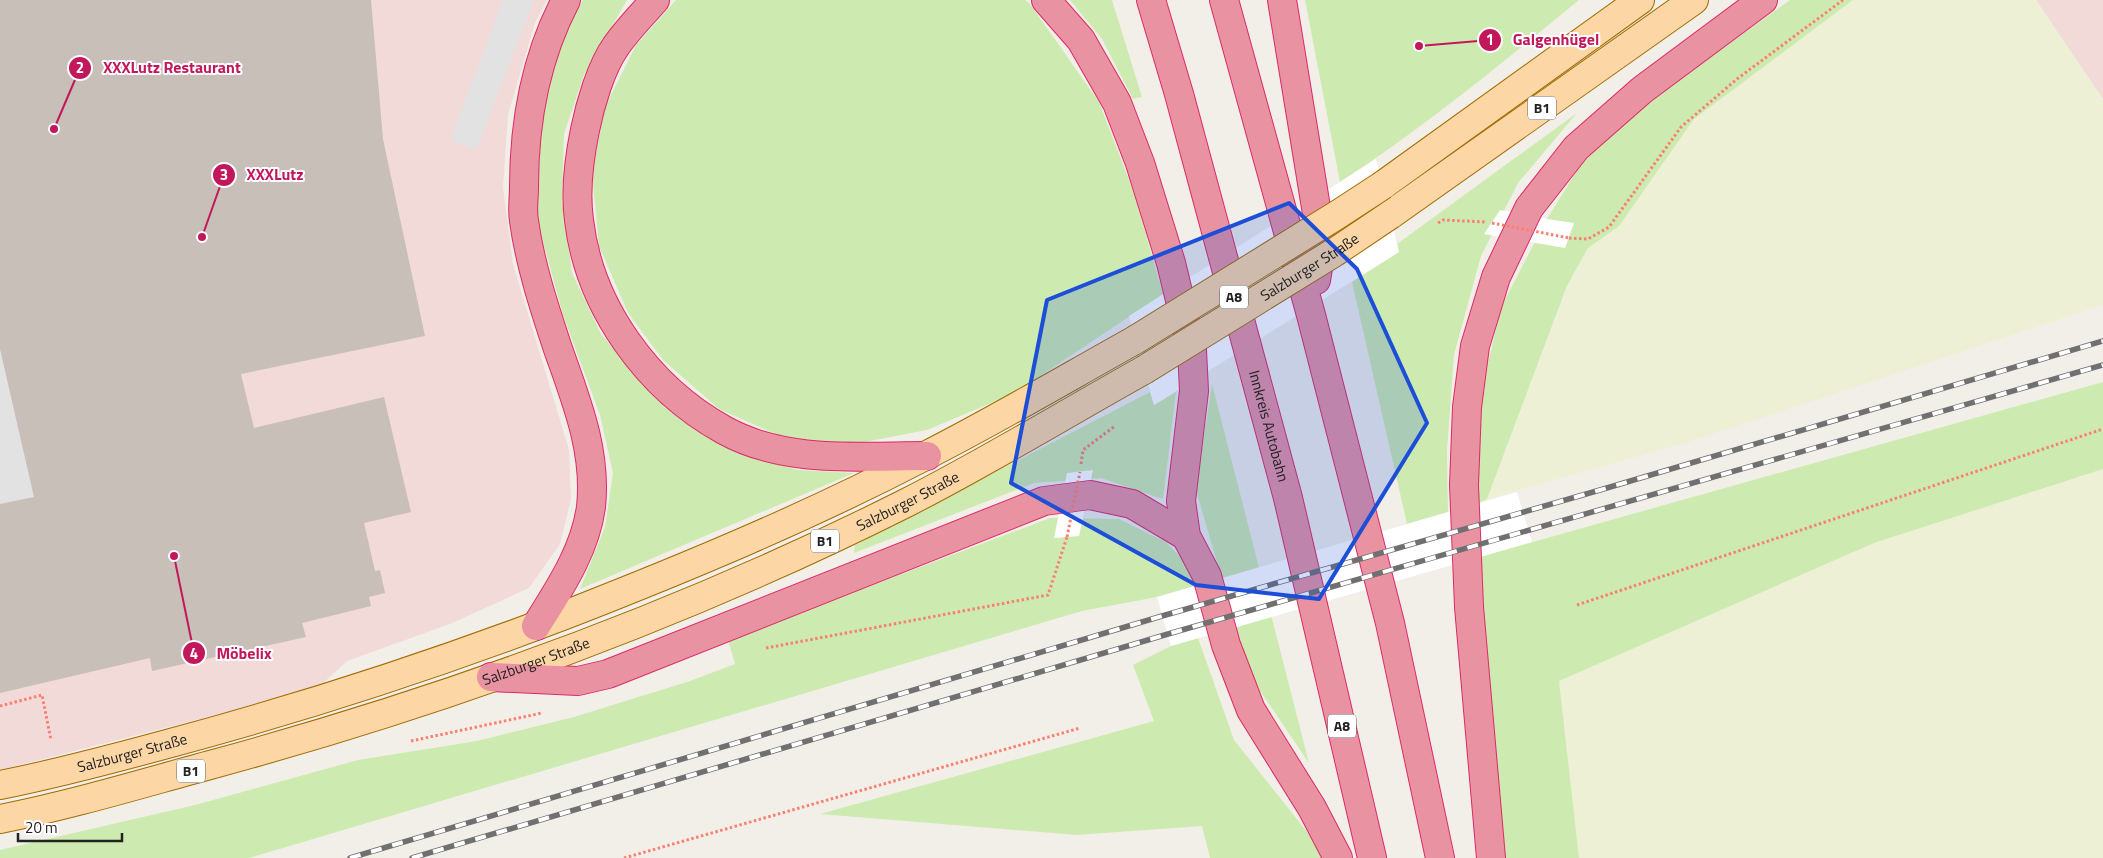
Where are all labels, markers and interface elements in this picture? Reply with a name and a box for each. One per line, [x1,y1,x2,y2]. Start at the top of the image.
callout: Galgenhügel [1477,24,1609,55]
text: Galgenhügel [1513,27,1599,51]
text: 1 [1486,28,1494,51]
callout: XXXLutz Restaurant [68,52,250,83]
text: XXXLutz Restaurant [103,55,241,79]
text: 2 [76,56,84,79]
road number: B1 [1528,96,1556,120]
callout: XXXLutz [212,159,313,190]
text: XXXLutz [247,162,303,186]
text: 3 [220,163,228,186]
street label: Salzburger Straße [1256,227,1363,307]
road number: A8 [1220,286,1248,308]
street label: Innkreis Autobahn [1243,367,1295,484]
street label: Salzburger Straße [852,465,963,537]
road number: B1 [811,530,839,552]
street label: Salzburger Straße [479,631,593,691]
callout: Möbelix [181,638,281,669]
text: Möbelix [216,641,272,665]
text: 4 [190,642,198,665]
road number: A8 [1328,714,1356,738]
street label: Salzburger Straße [75,727,190,778]
road number: B1 [177,759,205,782]
scale bar [18,810,121,842]
text: 20 m [25,816,58,839]

